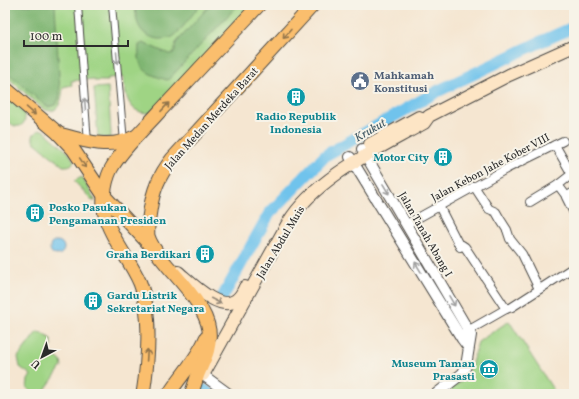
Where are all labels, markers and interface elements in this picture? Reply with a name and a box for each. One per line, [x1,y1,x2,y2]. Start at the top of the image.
scale bar [24,22,128,48]
text: 100 m [30,29,63,45]
one-way arrow [283,29,292,39]
one-way arrow [113,51,120,64]
street label: Jalan Medan Merdeka Barat [162,64,262,174]
place label: Mahkamah Konstitusi [374,69,434,97]
public building icon: Mahkamah Konstitusi [349,70,371,92]
building icon: Radio Republik Indonesia [285,86,307,108]
one-way arrow [82,98,89,111]
one-way arrow [160,102,169,112]
one-way arrow [26,106,36,115]
place label: Radio Republik Indonesia [256,110,336,138]
water label: Krukut [352,115,390,146]
street label: Jalan Kebon Jahe Kober VIII [429,131,553,206]
building icon: Motor City [432,146,454,168]
place label: Motor City [373,151,430,166]
one-way arrow [79,157,87,169]
one-way arrow [382,183,390,195]
street label: Jalan Tanah Abang I [394,189,455,280]
place label: Posko Pasukan Pengamanan Presiden [49,201,166,229]
building icon: Posko Pasukan Pengamanan Presiden [24,202,46,224]
street label: Jalan Abdul Muis [254,203,309,282]
building icon: Graha Berdikari [194,243,216,265]
place label: Graha Berdikari [106,248,191,263]
one-way arrow [413,261,421,273]
place label: Gardu Listrik Sekretariat Negara [107,289,205,317]
building icon: Gardu Listrik Sekretariat Negara [82,290,104,312]
one-way arrow [448,295,456,307]
one-way arrow [210,298,222,305]
north arrow [22,337,62,377]
one-way arrow [144,349,151,362]
text: U [28,355,44,372]
place label: Museum Taman Prasasti [391,357,475,385]
museum icon: Museum Taman Prasasti [478,358,500,380]

